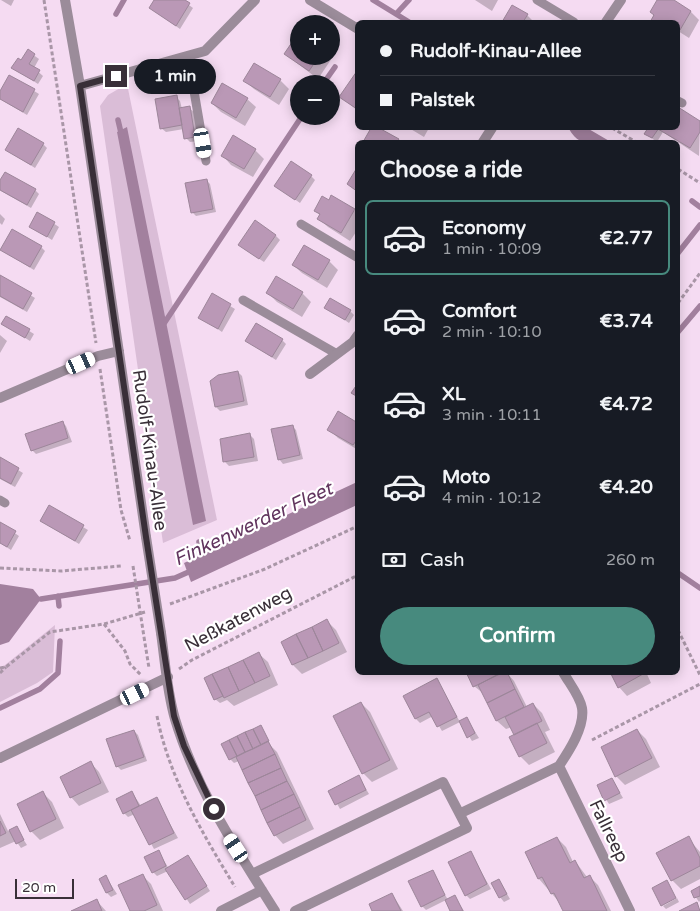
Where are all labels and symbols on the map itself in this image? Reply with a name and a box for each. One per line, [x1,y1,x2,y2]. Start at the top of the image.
callout: 1 min [134,58,216,94]
route end [105,65,127,87]
car [193,127,212,159]
car [64,350,97,376]
street label: Rudolf-Kinau-Allee [128,368,172,532]
water label: Finkenwerder Fleet [170,476,338,570]
street label: Neßkatenweg [181,582,295,656]
car [118,681,151,707]
street label: Fallreep [584,796,634,866]
route start [203,798,225,820]
car [221,831,250,865]
scale bar [15,876,74,899]

